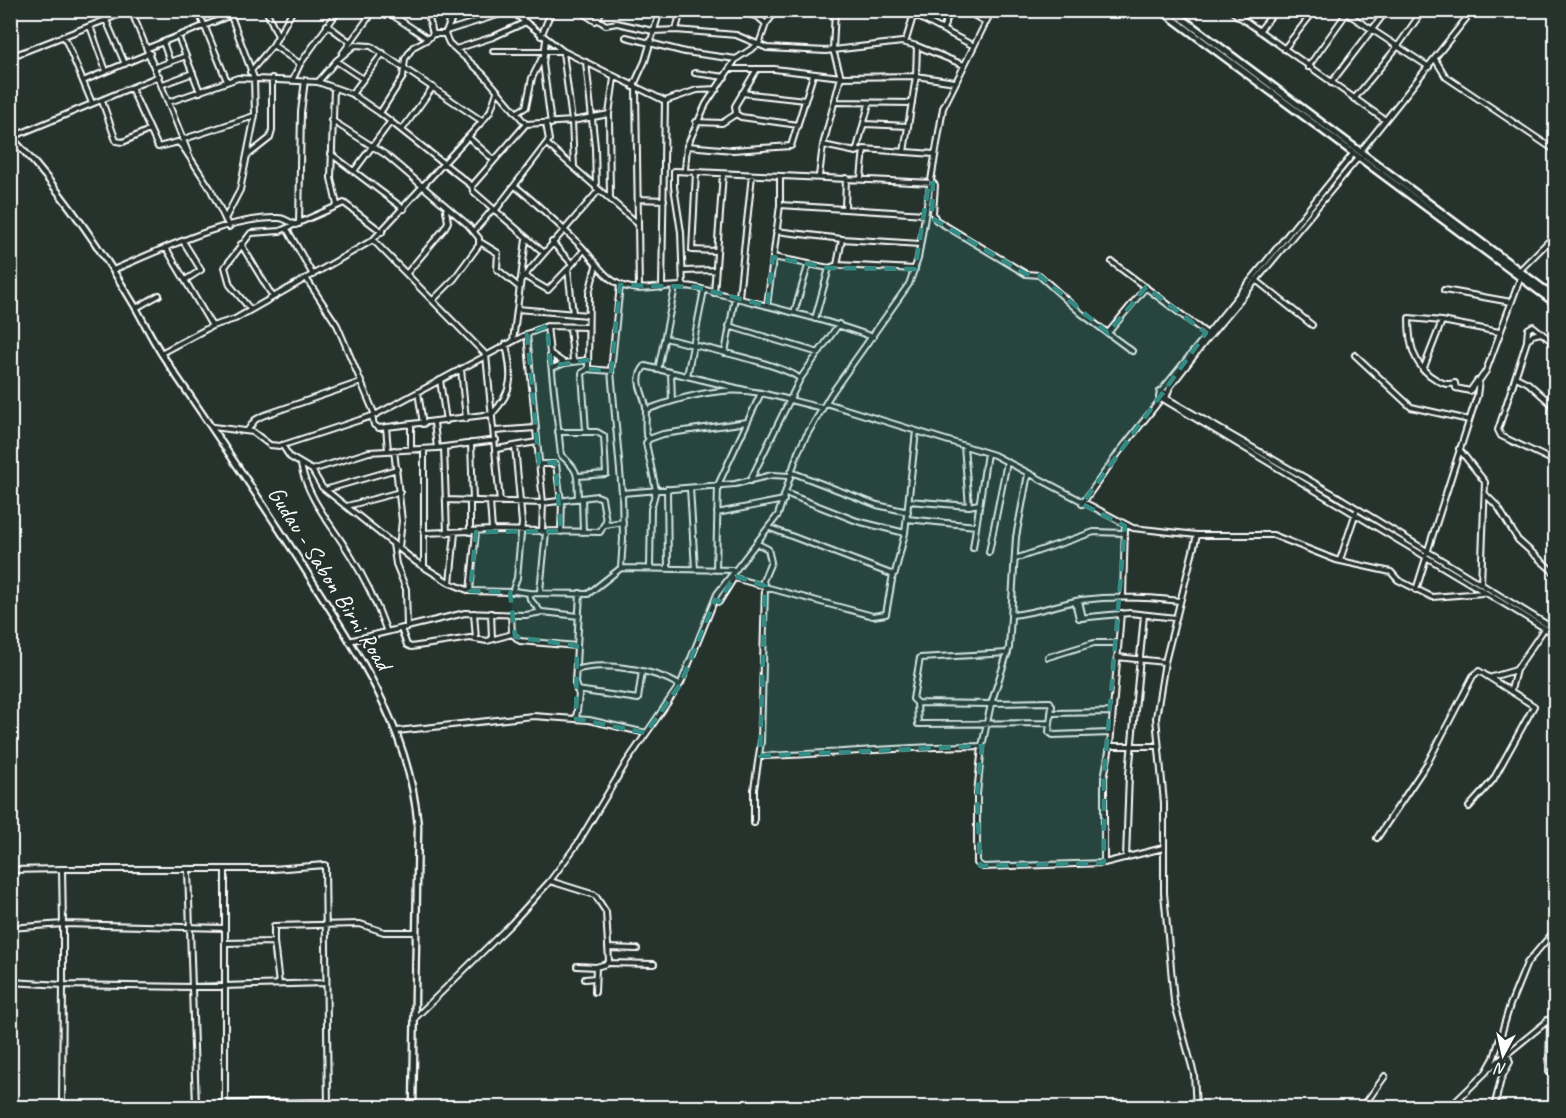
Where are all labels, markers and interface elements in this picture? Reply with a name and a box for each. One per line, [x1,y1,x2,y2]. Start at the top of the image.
street label: Gudau - Sabon Birni Road [261,480,401,679]
north arrow [1473,1025,1533,1085]
text: N [1492,1058,1507,1079]

